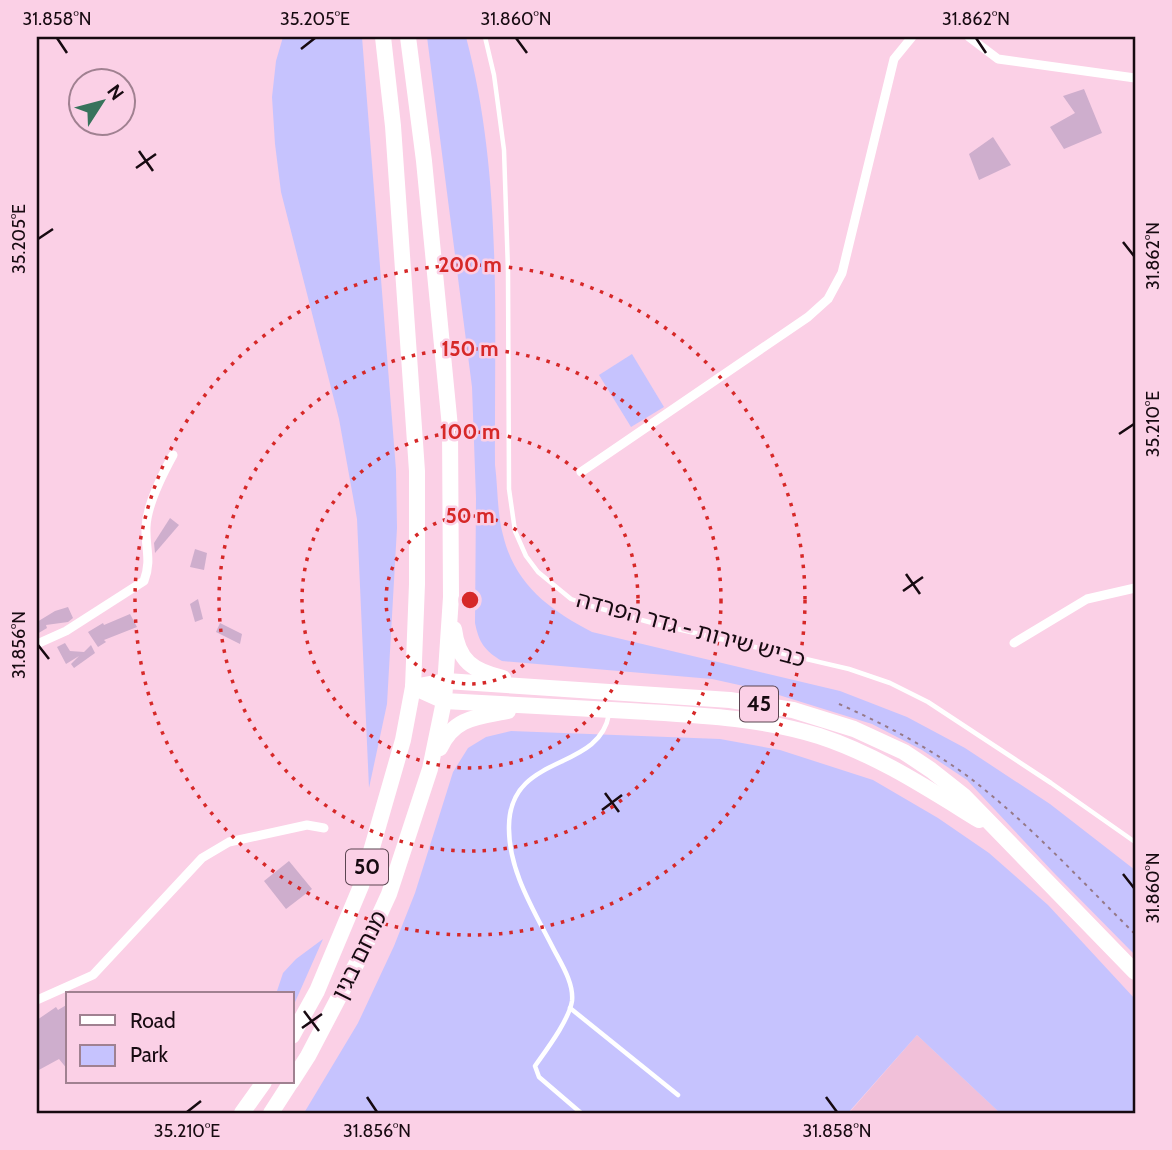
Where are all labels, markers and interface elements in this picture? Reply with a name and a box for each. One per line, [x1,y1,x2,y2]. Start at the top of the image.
text: 31.858°N [23,8,91,30]
text: 35.205°E [280,8,350,30]
text: 31.860°N [481,8,551,30]
text: 31.862°N [942,8,1010,30]
north arrow [66,66,136,136]
text: N [102,80,129,104]
text: 35.205°E [8,204,30,274]
text: 31.862°N [1142,222,1164,290]
text: 200 m [438,252,502,277]
text: 150 m [442,336,498,361]
text: 35.210°E [1142,391,1164,457]
text: 100 m [440,419,500,444]
text: 50 m [445,503,495,528]
street label: כביש שירות - גדר הפרדה [573,585,809,673]
centre of rings [458,588,482,612]
text: 31.856°N [8,611,30,679]
road number: 45 [740,686,778,722]
road number: 50 [346,850,388,884]
text: 31.860°N [1142,853,1164,923]
street label: מנחם בגין [326,906,392,1004]
legend [66,992,294,1084]
text: Road [130,1008,176,1033]
text: Park [130,1042,168,1067]
text: 35.210°E [154,1120,220,1142]
text: 31.856°N [343,1120,411,1142]
text: 31.858°N [803,1120,871,1142]

